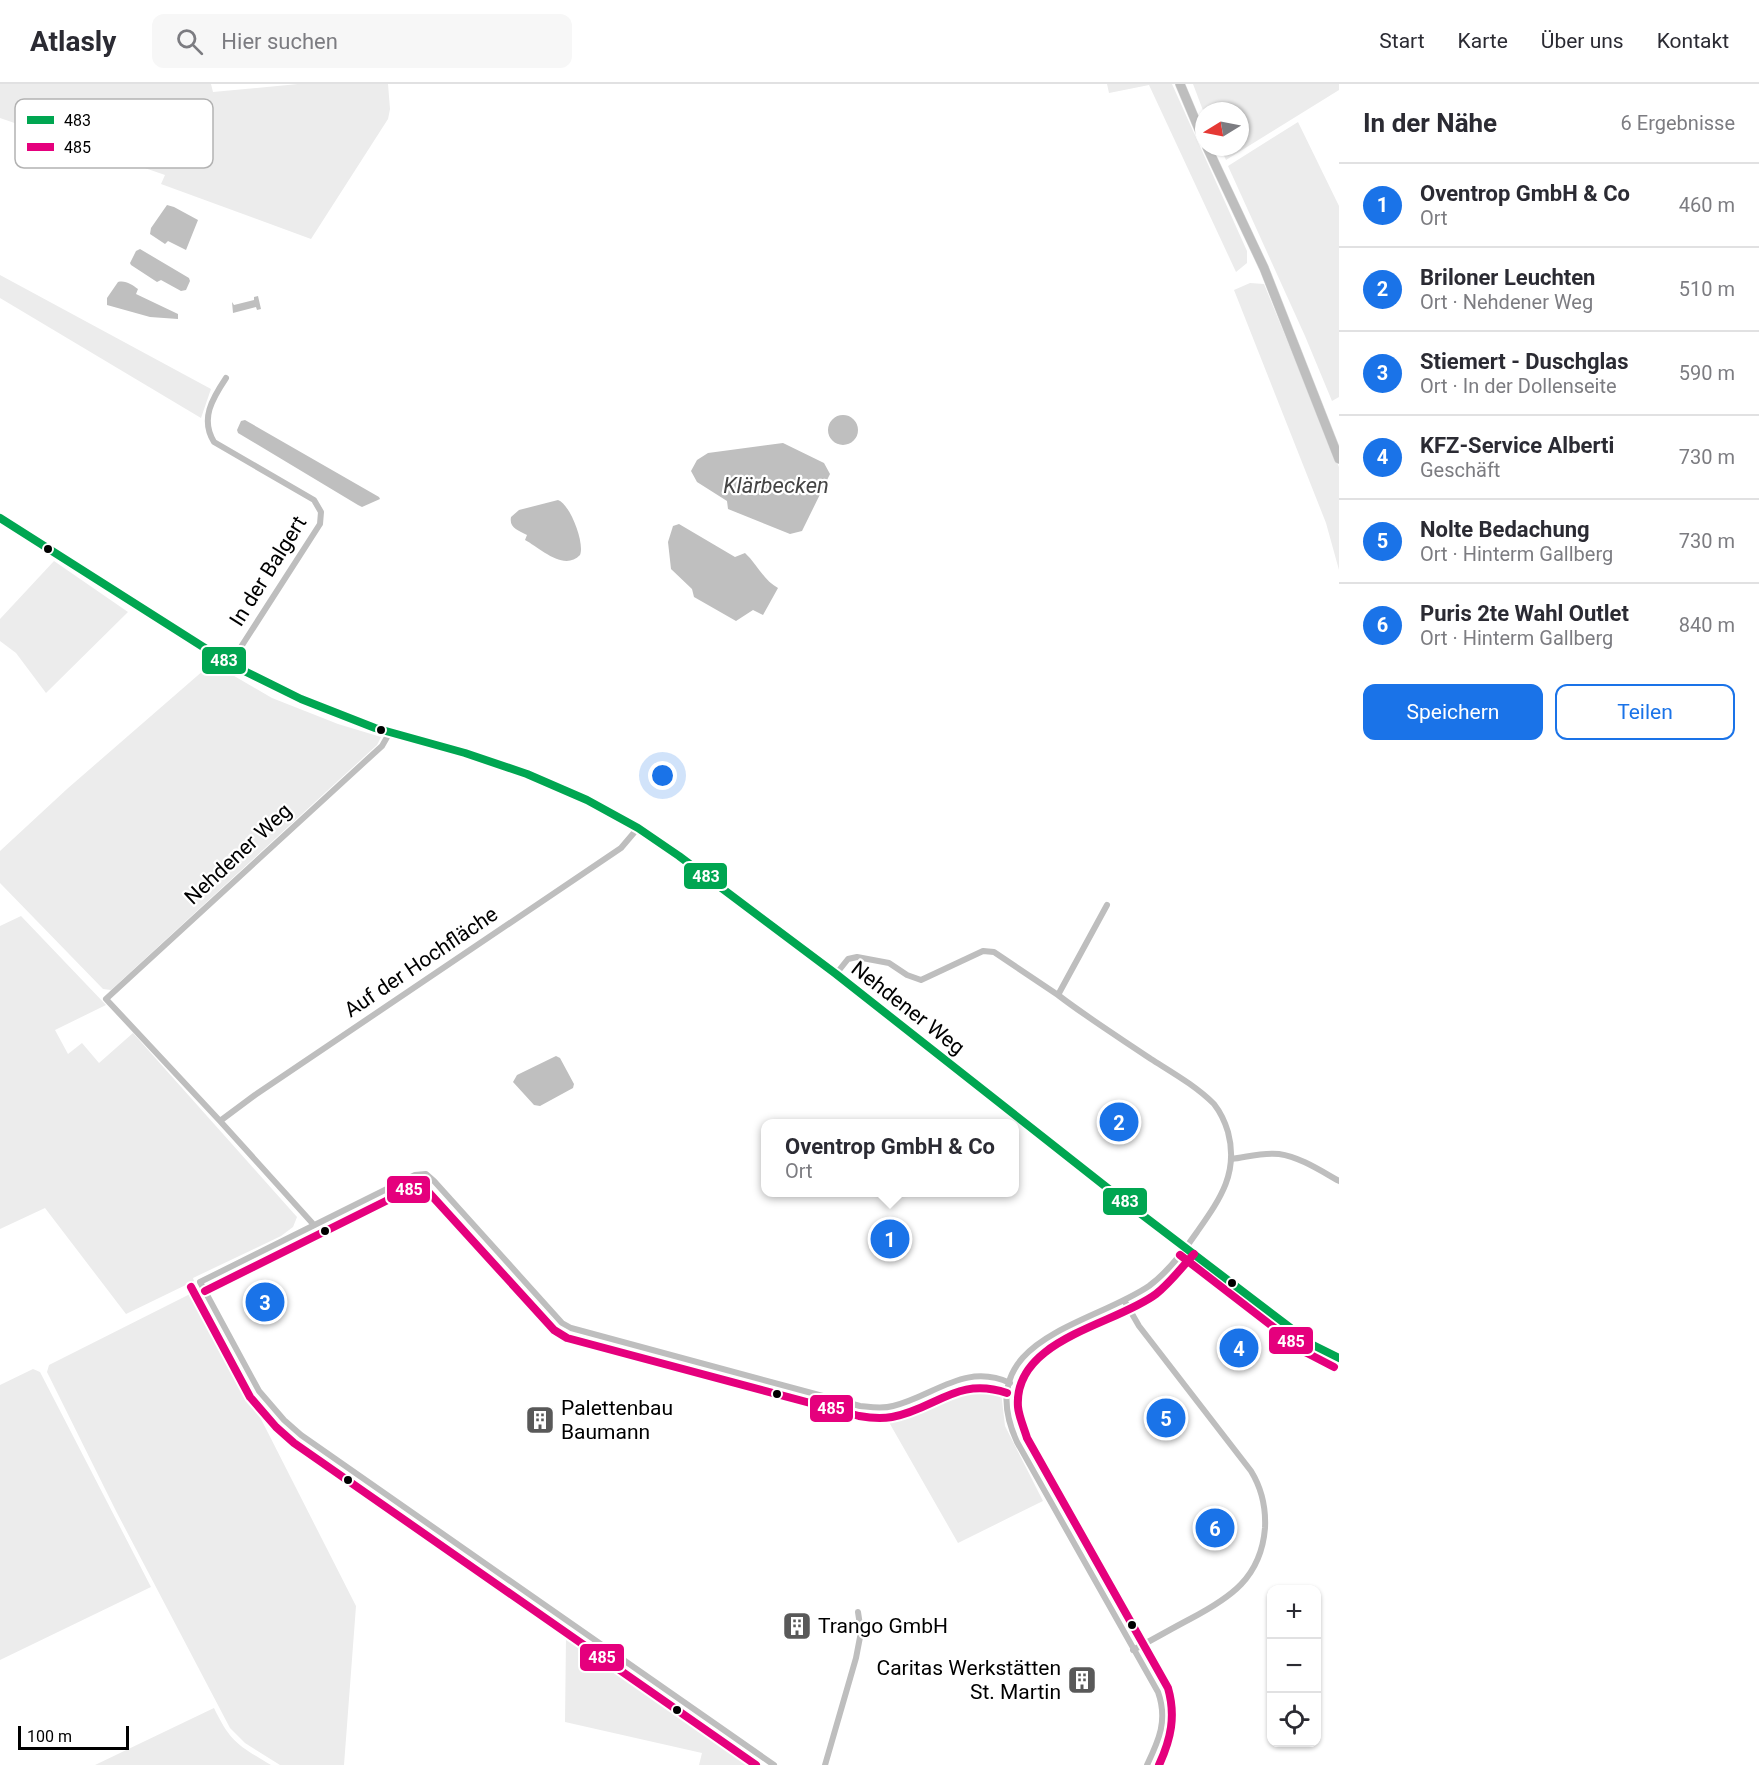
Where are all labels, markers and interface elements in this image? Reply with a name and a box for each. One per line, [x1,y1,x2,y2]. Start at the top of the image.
search box [152,14,572,68]
text: Atlasly [30,25,116,58]
icon: search [173,25,206,58]
text: Hier suchen [221,29,338,54]
text: Start [1379,29,1425,53]
text: Karte [1458,29,1508,53]
text: Über uns [1541,29,1624,53]
text: Kontakt [1657,29,1729,53]
legend [15,99,213,168]
north arrow [1195,102,1249,156]
text: In der Nähe [1363,108,1497,138]
text: 483 [64,111,91,130]
text: 6 Ergebnisse [1621,111,1735,135]
text: 485 [64,138,91,157]
text: Oventrop GmbH & Co [1420,181,1630,206]
text: 1 [1377,193,1388,217]
text: 460 m [1679,193,1735,217]
text: Ort [1420,206,1448,230]
text: Briloner Leuchten [1420,265,1595,290]
text: 2 [1377,277,1388,301]
text: 510 m [1679,277,1735,301]
text: Ort · Nehdener Weg [1420,290,1593,314]
text: Stiemert - Duschglas [1420,349,1628,374]
text: 3 [1377,361,1388,385]
text: 590 m [1679,361,1735,385]
text: Ort · In der Dollenseite [1420,374,1617,398]
text: KFZ-Service Alberti [1420,433,1614,458]
text: 4 [1377,445,1388,469]
text: 730 m [1679,445,1735,469]
text: Geschäft [1420,458,1500,482]
water label: Klärbecken [723,473,829,498]
street label: In der Balgert [225,512,311,630]
text: Nolte Bedachung [1420,517,1590,542]
text: 5 [1377,529,1388,553]
text: 730 m [1679,529,1735,553]
text: Ort · Hinterm Gallberg [1420,542,1613,566]
unlabelled marker [42,543,54,555]
text: Puris 2te Wahl Outlet [1420,601,1629,626]
text: 6 [1377,613,1388,637]
text: 840 m [1679,613,1735,637]
text: Ort · Hinterm Gallberg [1420,626,1613,650]
line badge: 483 [201,646,247,675]
text: 483 [210,651,238,670]
button: Speichern [1363,684,1543,740]
button: Teilen [1555,684,1735,740]
unlabelled marker [375,724,387,736]
your location [648,761,677,790]
street label: Nehdener Weg [180,799,296,909]
line badge: 483 [683,862,728,890]
text: 483 [692,867,720,886]
street label: Auf der Hochfläche [340,902,502,1022]
street label: Nehdener Weg [847,956,969,1060]
pin: 2 [1100,1100,1138,1144]
popup [761,1119,1019,1197]
text: Oventrop GmbH & Co [785,1134,995,1159]
text: Ort [785,1159,813,1183]
line badge: 485 [386,1175,431,1204]
text: 485 [395,1180,423,1199]
line badge: 483 [1102,1187,1148,1216]
text: 483 [1111,1192,1139,1211]
pin: 1 [870,1216,910,1262]
unlabelled marker [319,1225,331,1237]
unlabelled marker [1226,1277,1238,1289]
pin: 3 [246,1280,284,1324]
pin: 4 [1220,1326,1258,1370]
line badge: 485 [1268,1326,1314,1355]
text: 485 [1277,1332,1305,1351]
unlabelled marker [771,1388,783,1400]
line badge: 485 [809,1394,854,1423]
place label: Palettenbau Baumann [561,1396,673,1444]
pin: 5 [1146,1396,1186,1440]
text: 485 [817,1399,845,1418]
building icon: Palettenbau Baumann [524,1404,556,1436]
unlabelled marker [342,1474,354,1486]
pin: 6 [1196,1506,1234,1550]
map controls [1267,1585,1321,1747]
button: + [1267,1585,1321,1639]
building icon: Trango GmbH [781,1610,813,1642]
place label: Trango GmbH [818,1614,948,1638]
unlabelled marker [1126,1619,1138,1631]
button: − [1267,1639,1321,1693]
line badge: 485 [579,1643,625,1672]
text: 485 [588,1648,616,1667]
place label: Caritas Werkstätten St. Martin [877,1656,1061,1704]
building icon: Caritas Werkstätten St. Martin [1066,1664,1098,1696]
button: locate [1267,1693,1321,1747]
unlabelled marker [671,1704,683,1716]
scale bar [18,1723,129,1750]
text: 100 m [27,1727,72,1746]

